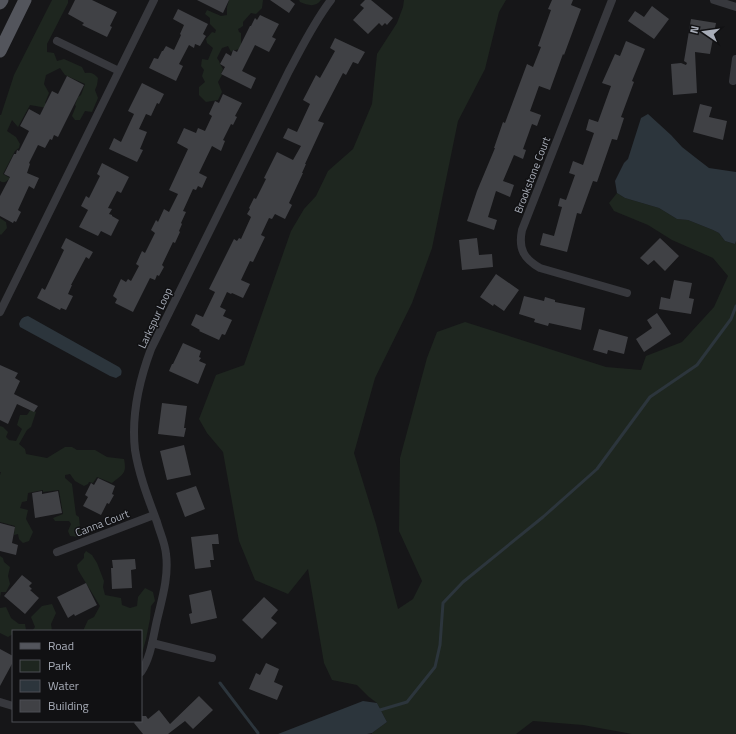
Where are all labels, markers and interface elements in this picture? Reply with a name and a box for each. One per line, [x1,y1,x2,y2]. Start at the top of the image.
north arrow [684,12,724,52]
text: N [686,24,703,35]
street label: Brookstone Court [510,134,554,216]
street label: Larkspur Loop [134,285,176,351]
street label: Canna Court [73,505,131,541]
legend [12,630,142,722]
text: Road [48,636,74,655]
text: Park [48,656,71,675]
text: Water [48,676,79,695]
text: Building [48,696,89,715]

